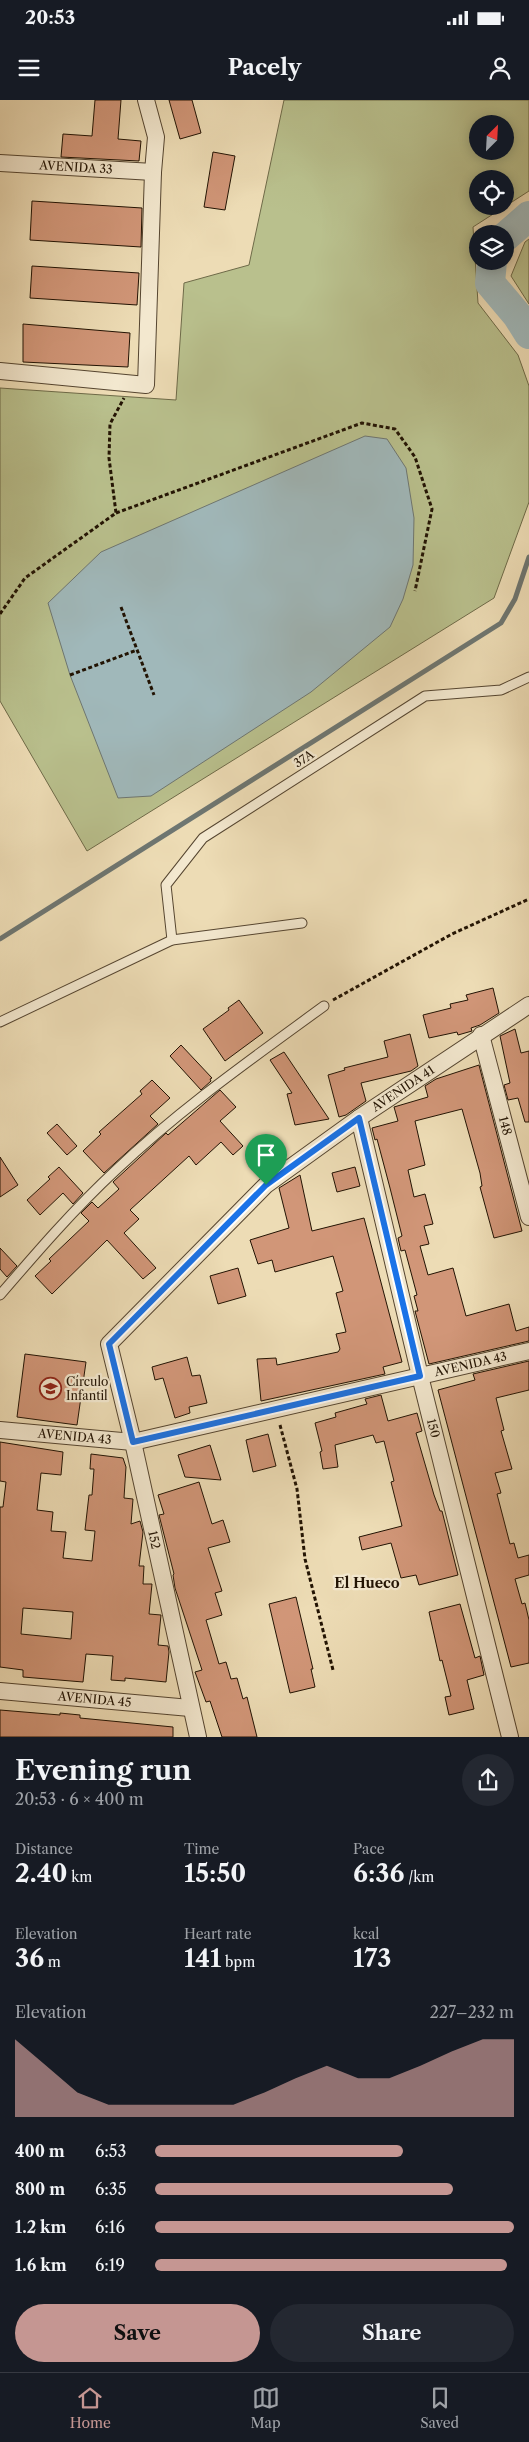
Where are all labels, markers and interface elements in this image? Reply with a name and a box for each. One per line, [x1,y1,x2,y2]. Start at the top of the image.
text: 20:53 [25,6,75,29]
icon: menu [15,54,43,82]
text: Pacely [228,54,301,81]
icon: person [486,54,514,82]
north arrow [469,115,514,160]
map controls [469,115,514,270]
street label: AVENIDA 33 [38,157,113,177]
button: locate [469,170,514,215]
button: layers [469,225,514,270]
street label: 37A [291,746,318,771]
street label: AVENIDA 41 [368,1062,437,1115]
street label: 148 [496,1115,515,1137]
pin [245,1134,287,1185]
icon: arrive [252,1141,280,1169]
street label: AVENIDA 43 [432,1348,508,1380]
place label: Círculo Infantil [66,1374,108,1403]
school or university icon: Círculo Infantil [38,1377,62,1401]
street label: 150 [424,1417,443,1439]
street label: AVENIDA 43 [36,1425,112,1447]
street label: 152 [145,1529,164,1551]
district label: El Hueco [334,1574,400,1592]
street label: AVENIDA 45 [56,1688,132,1710]
text: Evening run [15,1753,191,1787]
button: share [462,1754,514,1806]
text: 20:53 · 6 × 400 m [15,1789,144,1809]
text: Distance [15,1840,73,1858]
text: Time [184,1840,219,1858]
text: Pace [353,1840,385,1858]
text: 2.40 [15,1858,67,1889]
text: 15:50 [184,1858,246,1889]
text: 6:36 [353,1858,404,1889]
text: km [67,1868,92,1886]
text: /km [404,1868,434,1886]
text: Elevation [15,1925,78,1943]
text: Heart rate [184,1925,251,1943]
text: kcal [353,1925,379,1943]
text: 36 [15,1943,44,1974]
text: 141 [184,1943,221,1974]
text: 173 [353,1943,391,1974]
text: m [44,1953,61,1971]
text: bpm [221,1953,255,1971]
text: Elevation [15,2002,86,2022]
text: 227–232 m [430,2002,514,2022]
text: 400 m [15,2141,65,2161]
text: 6:53 [95,2141,126,2161]
text: 800 m [15,2179,65,2199]
text: 6:35 [95,2179,126,2199]
text: 1.2 km [15,2217,67,2237]
text: 6:16 [95,2217,125,2237]
text: 1.6 km [15,2255,67,2275]
text: 6:19 [95,2255,125,2275]
button: Save [15,2304,260,2362]
button: Share [270,2304,514,2362]
tab: Home [70,2384,111,2432]
tab: Map [251,2384,281,2432]
tab: Saved [420,2384,459,2432]

